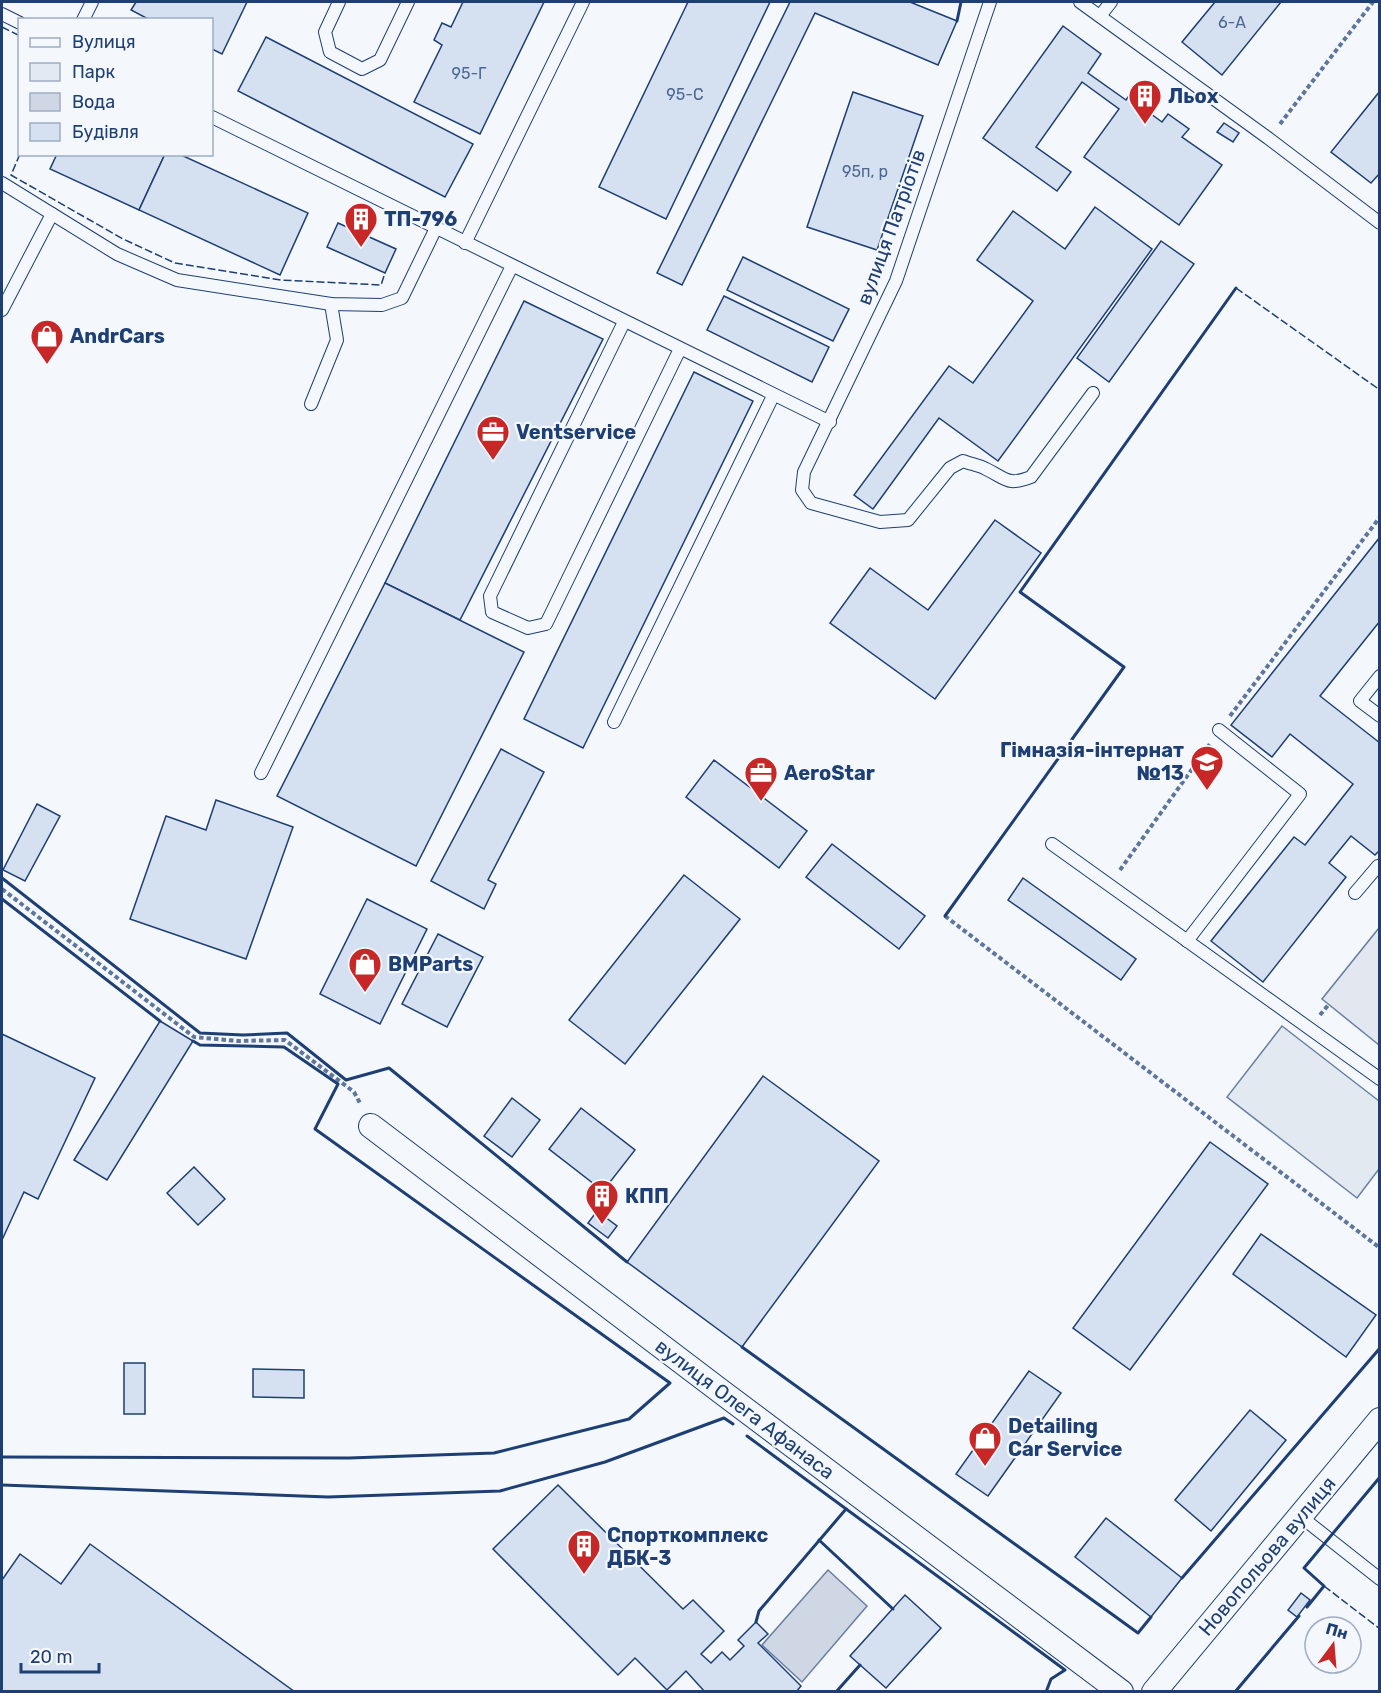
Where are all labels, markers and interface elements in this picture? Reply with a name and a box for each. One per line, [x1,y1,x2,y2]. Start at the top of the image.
house number: 6-А [1218,13,1246,32]
legend [18,18,213,156]
text: Вулиця [72,31,136,53]
text: Парк [72,61,116,83]
house number: 95-Г [452,64,487,83]
building icon: Льох [1127,78,1163,125]
place label: Льох [1168,84,1219,108]
house number: 95-С [666,85,704,104]
text: Вода [72,91,115,113]
text: Будівля [72,121,139,143]
street label: вулиця Патріотів [852,146,930,308]
house number: 95п, р [842,162,888,181]
building icon: ТП-796 [343,201,379,248]
place label: ТП-796 [384,207,457,231]
shop icon: AndrCars [29,318,65,365]
place label: AndrCars [70,324,165,348]
office icon: Ventservice [475,414,511,461]
place label: Ventservice [516,420,636,444]
place label: Гімназія-інтернат №13 [1000,738,1184,785]
school or university icon: Гімназія-інтернат №13 [1189,744,1225,791]
office icon: AeroStar [743,755,779,802]
place label: AeroStar [784,761,875,785]
shop icon: BMParts [347,946,383,993]
place label: BMParts [388,952,473,976]
building icon: КПП [584,1178,620,1225]
place label: КПП [625,1184,669,1208]
street label: вулиця Олега Афанаса [651,1334,839,1484]
place label: Detailing Car Service [1008,1414,1122,1461]
shop icon: Detailing Car Service [967,1420,1003,1467]
street label: Новопольова вулиця [1193,1472,1341,1640]
place label: Спорткомплекс ДБК-3 [607,1523,768,1570]
building icon: Спорткомплекс ДБК-3 [566,1528,602,1575]
north arrow [1303,1615,1363,1675]
text: Пн [1324,1619,1350,1643]
scale bar [21,1636,99,1674]
text: 20 m [30,1646,72,1668]

